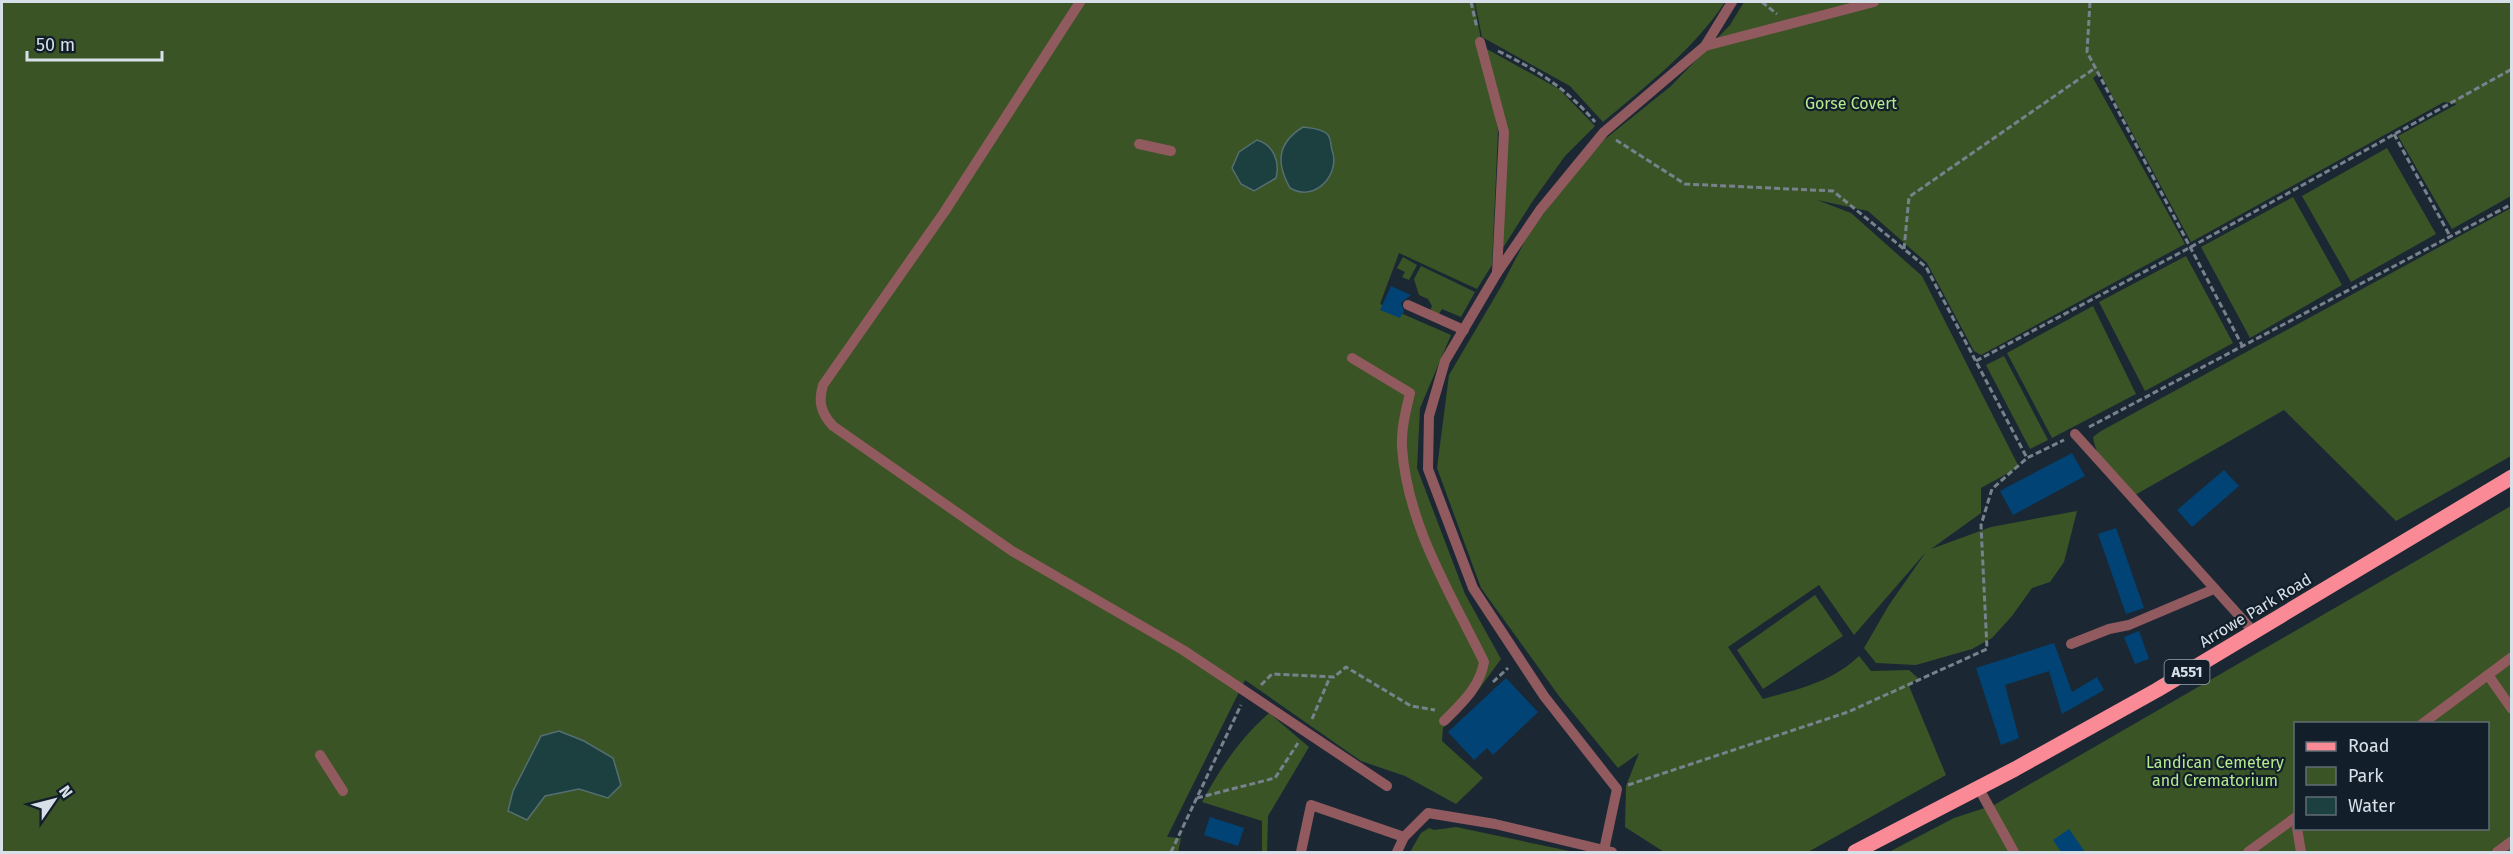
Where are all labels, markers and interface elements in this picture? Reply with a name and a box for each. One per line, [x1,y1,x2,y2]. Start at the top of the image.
scale bar [27,24,162,62]
text: 50 m [36,34,75,56]
park label: Gorse Covert [1805,94,1897,113]
street label: Arrowe Park Road [2196,569,2315,651]
road number: A551 [2164,660,2210,684]
legend [2294,722,2489,830]
text: Road [2348,735,2390,757]
park label: Landican Cemetery and Crematorium [2146,753,2284,790]
text: Park [2348,765,2384,787]
north arrow [24,770,84,830]
text: N [55,782,77,801]
text: Water [2348,795,2395,817]

